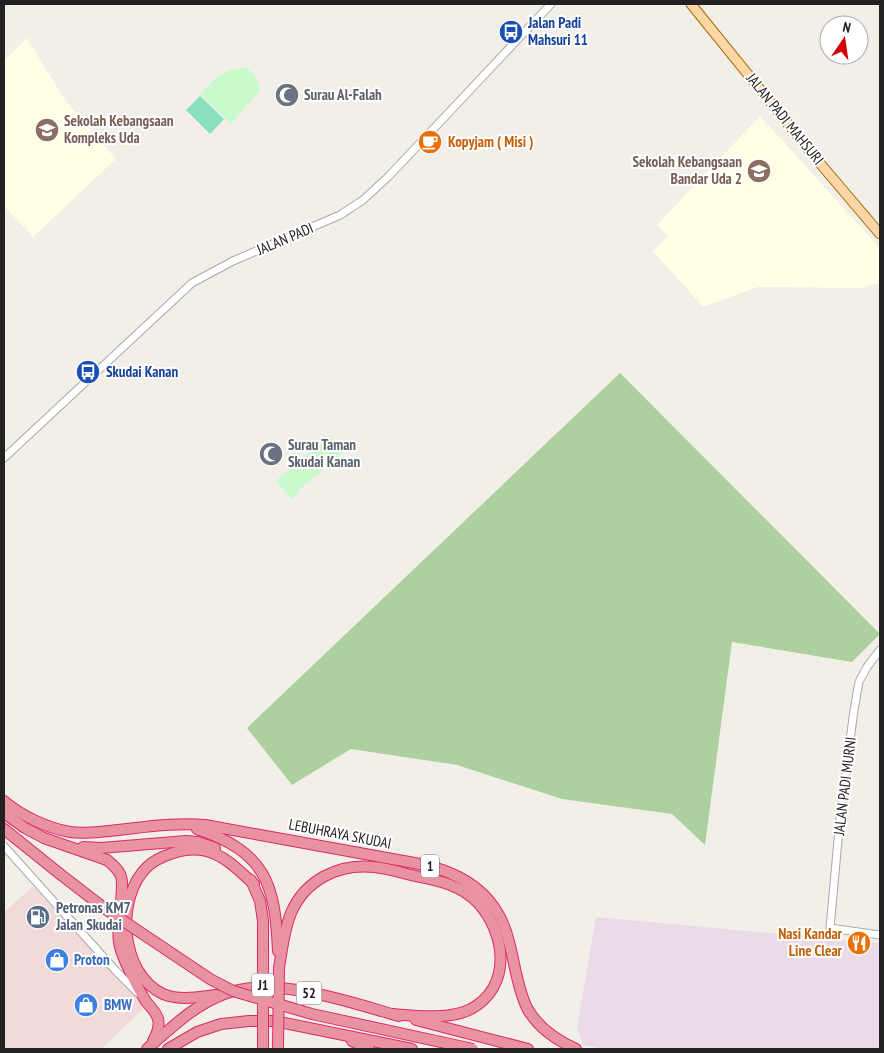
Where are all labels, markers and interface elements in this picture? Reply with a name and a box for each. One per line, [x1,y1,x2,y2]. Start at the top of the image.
place label: Jalan Padi Mahsuri 11 [527,13,588,49]
north arrow [819,15,869,65]
text: N [841,18,853,37]
bus stop icon: Jalan Padi Mahsuri 11 [498,19,524,45]
street label: JALAN PADI MAHSURI [742,68,828,168]
mosque icon: Surau Al-Falah [274,82,300,108]
place label: Surau Al-Falah [304,85,382,104]
place label: Sekolah Kebangsaan Kompleks Uda [64,111,174,147]
school or university icon: Sekolah Kebangsaan Kompleks Uda [34,117,60,143]
cafe icon: Kopyjam ( Misi ) [417,129,443,155]
place label: Kopyjam ( Misi ) [448,132,533,151]
place label: Sekolah Kebangsaan Bandar Uda 2 [632,152,742,188]
school or university icon: Sekolah Kebangsaan Bandar Uda 2 [746,158,772,184]
street label: JALAN PADI [253,218,316,259]
bus stop icon: Skudai Kanan [75,359,101,385]
place label: Skudai Kanan [106,362,178,381]
place label: Surau Taman Skudai Kanan [288,435,360,471]
mosque icon: Surau Taman Skudai Kanan [258,441,284,467]
street label: JALAN PADI MURNI [829,736,860,837]
street label: LEBUHRAYA SKUDAI [287,814,393,853]
road number: 1 [421,854,439,878]
place label: Petronas KM7 Jalan Skudai [55,898,131,934]
fuel station icon: Petronas KM7 Jalan Skudai [25,904,51,930]
place label: Nasi Kandar Line Clear [778,924,843,960]
restaurant icon: Nasi Kandar Line Clear [846,930,872,956]
shop icon: Proton [44,947,70,973]
place label: Proton [74,950,110,969]
road number: J1 [252,974,274,996]
road number: 52 [296,981,322,1004]
shop icon: BMW [73,992,99,1018]
place label: BMW [104,995,132,1014]

